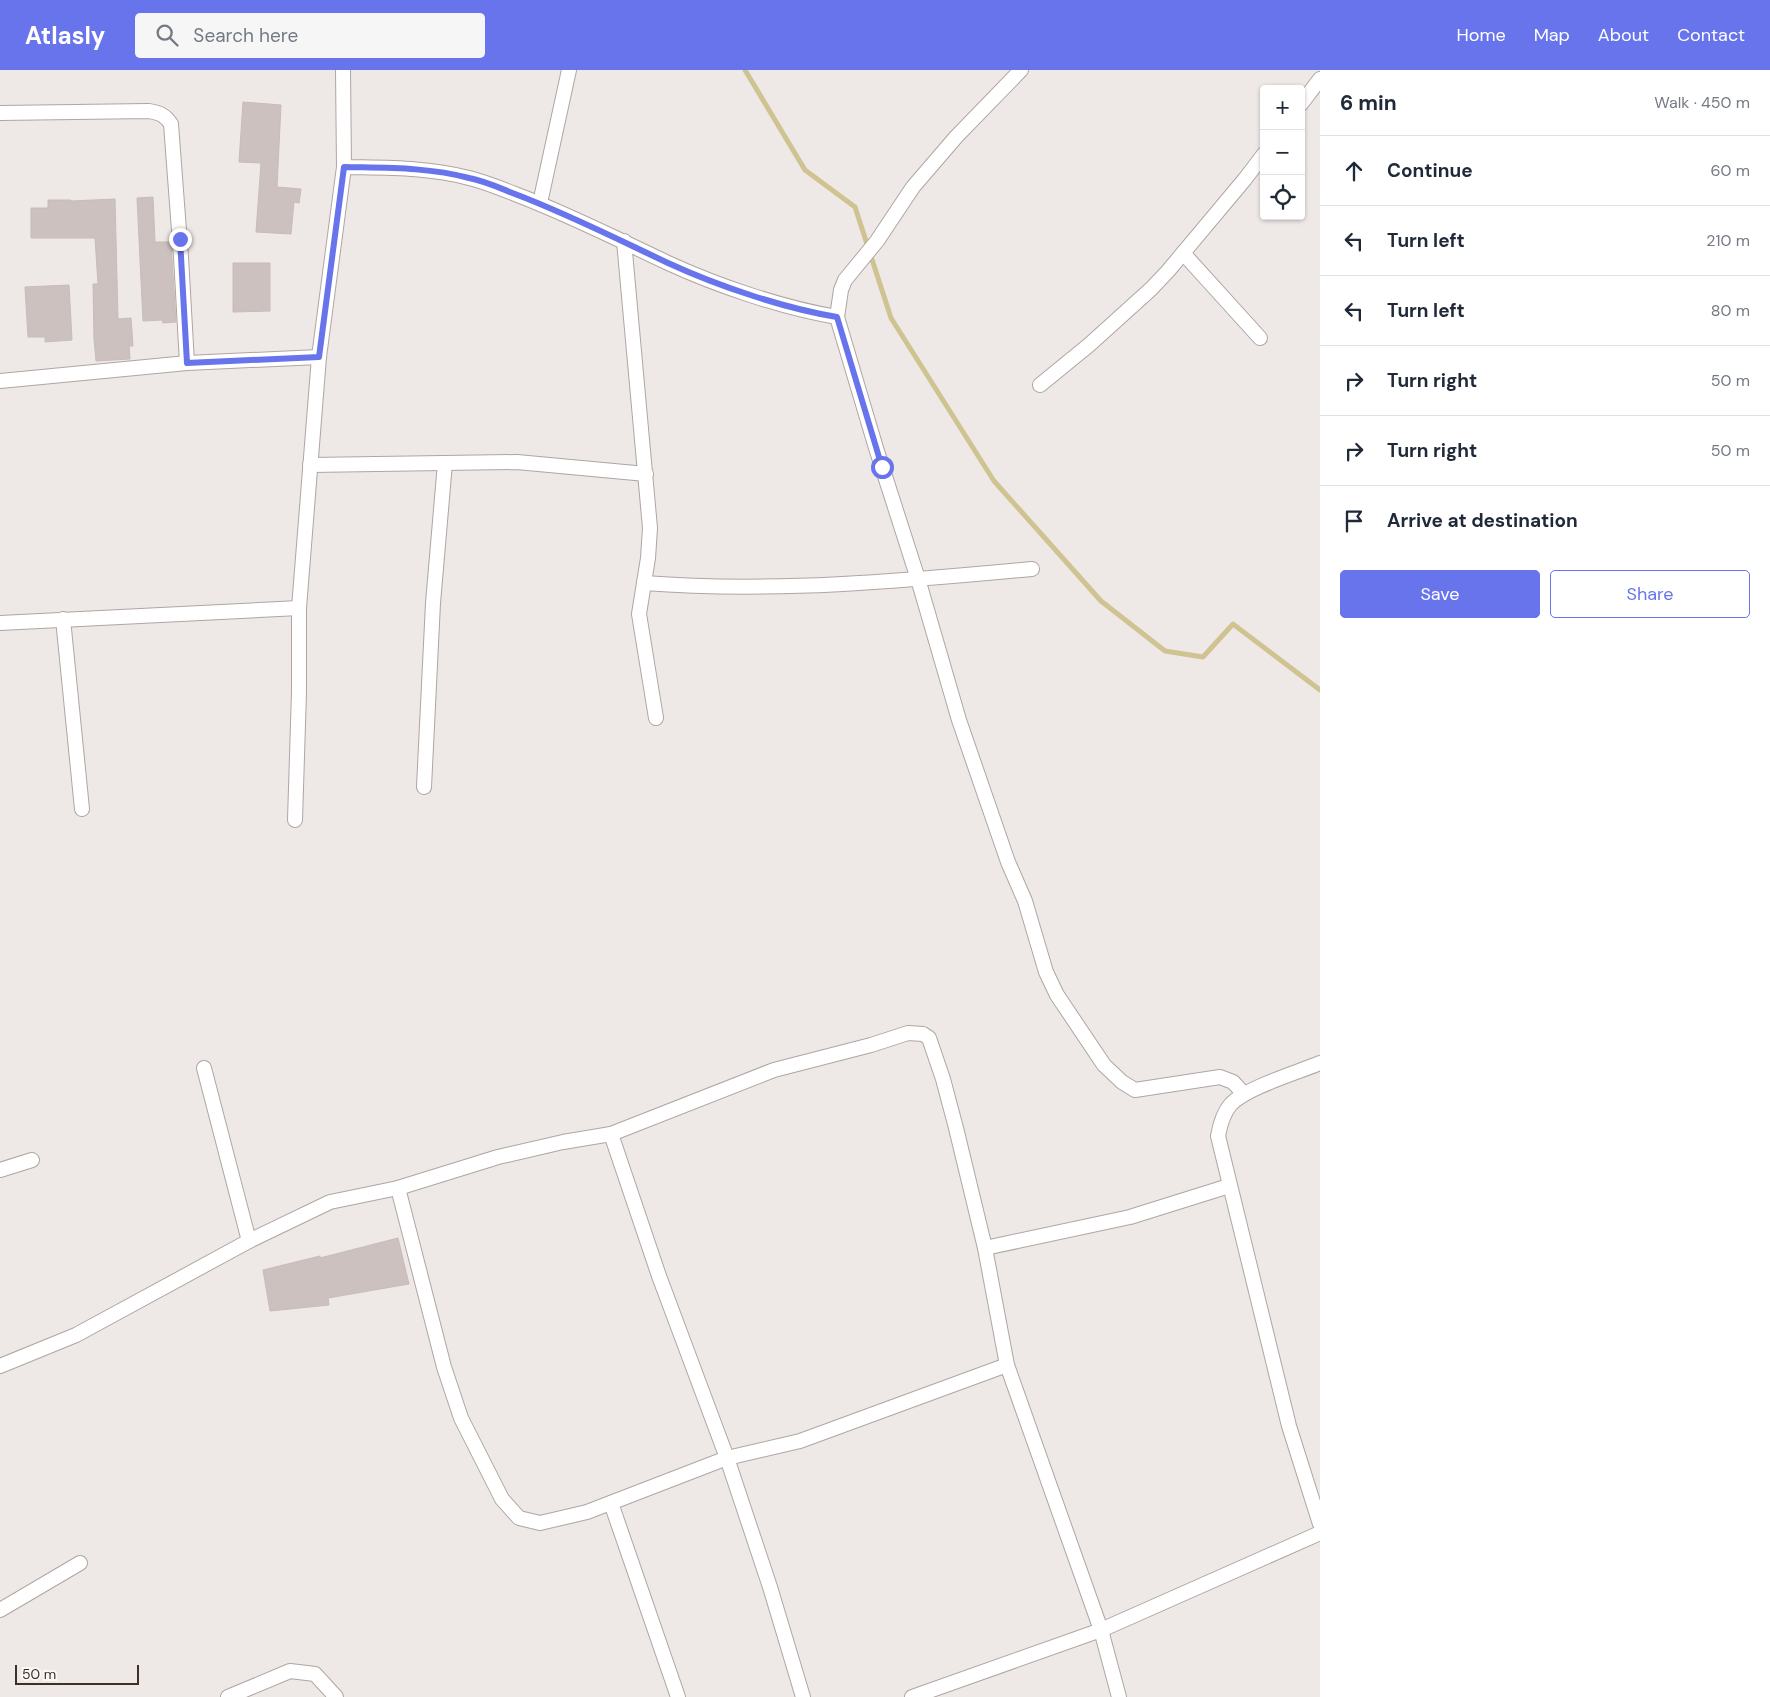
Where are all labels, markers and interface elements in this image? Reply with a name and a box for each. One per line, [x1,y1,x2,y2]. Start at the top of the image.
search box [135,13,485,58]
text: Atlasly [25,20,105,51]
icon: search [153,21,181,49]
text: Search here [193,23,298,48]
text: Home [1456,23,1506,47]
text: Map [1534,23,1570,47]
text: About [1598,23,1649,47]
text: Contact [1677,23,1745,47]
map controls [1260,85,1305,220]
button: + [1260,85,1305,130]
text: 6 min [1340,89,1397,117]
text: Walk · 450 m [1654,92,1750,113]
button: − [1260,130,1305,175]
icon: ahead [1340,157,1368,185]
text: Continue [1387,158,1473,183]
text: 60 m [1710,160,1750,181]
button: locate [1260,175,1305,220]
icon: left [1340,227,1368,255]
route end [169,228,192,251]
text: Turn left [1387,228,1465,253]
text: 210 m [1706,230,1750,251]
icon: left [1340,297,1368,325]
text: Turn left [1387,298,1465,323]
text: 80 m [1711,300,1750,321]
icon: right [1340,367,1368,395]
text: Turn right [1387,368,1477,393]
text: 50 m [1711,370,1750,391]
icon: right [1340,437,1368,465]
text: Turn right [1387,438,1477,463]
text: 50 m [1711,440,1750,461]
route start [871,456,894,479]
icon: arrive [1340,507,1368,535]
text: Arrive at destination [1387,508,1578,533]
button: Save [1340,570,1540,618]
button: Share [1550,570,1750,618]
scale bar [15,1662,139,1685]
text: 50 m [22,1665,56,1683]

